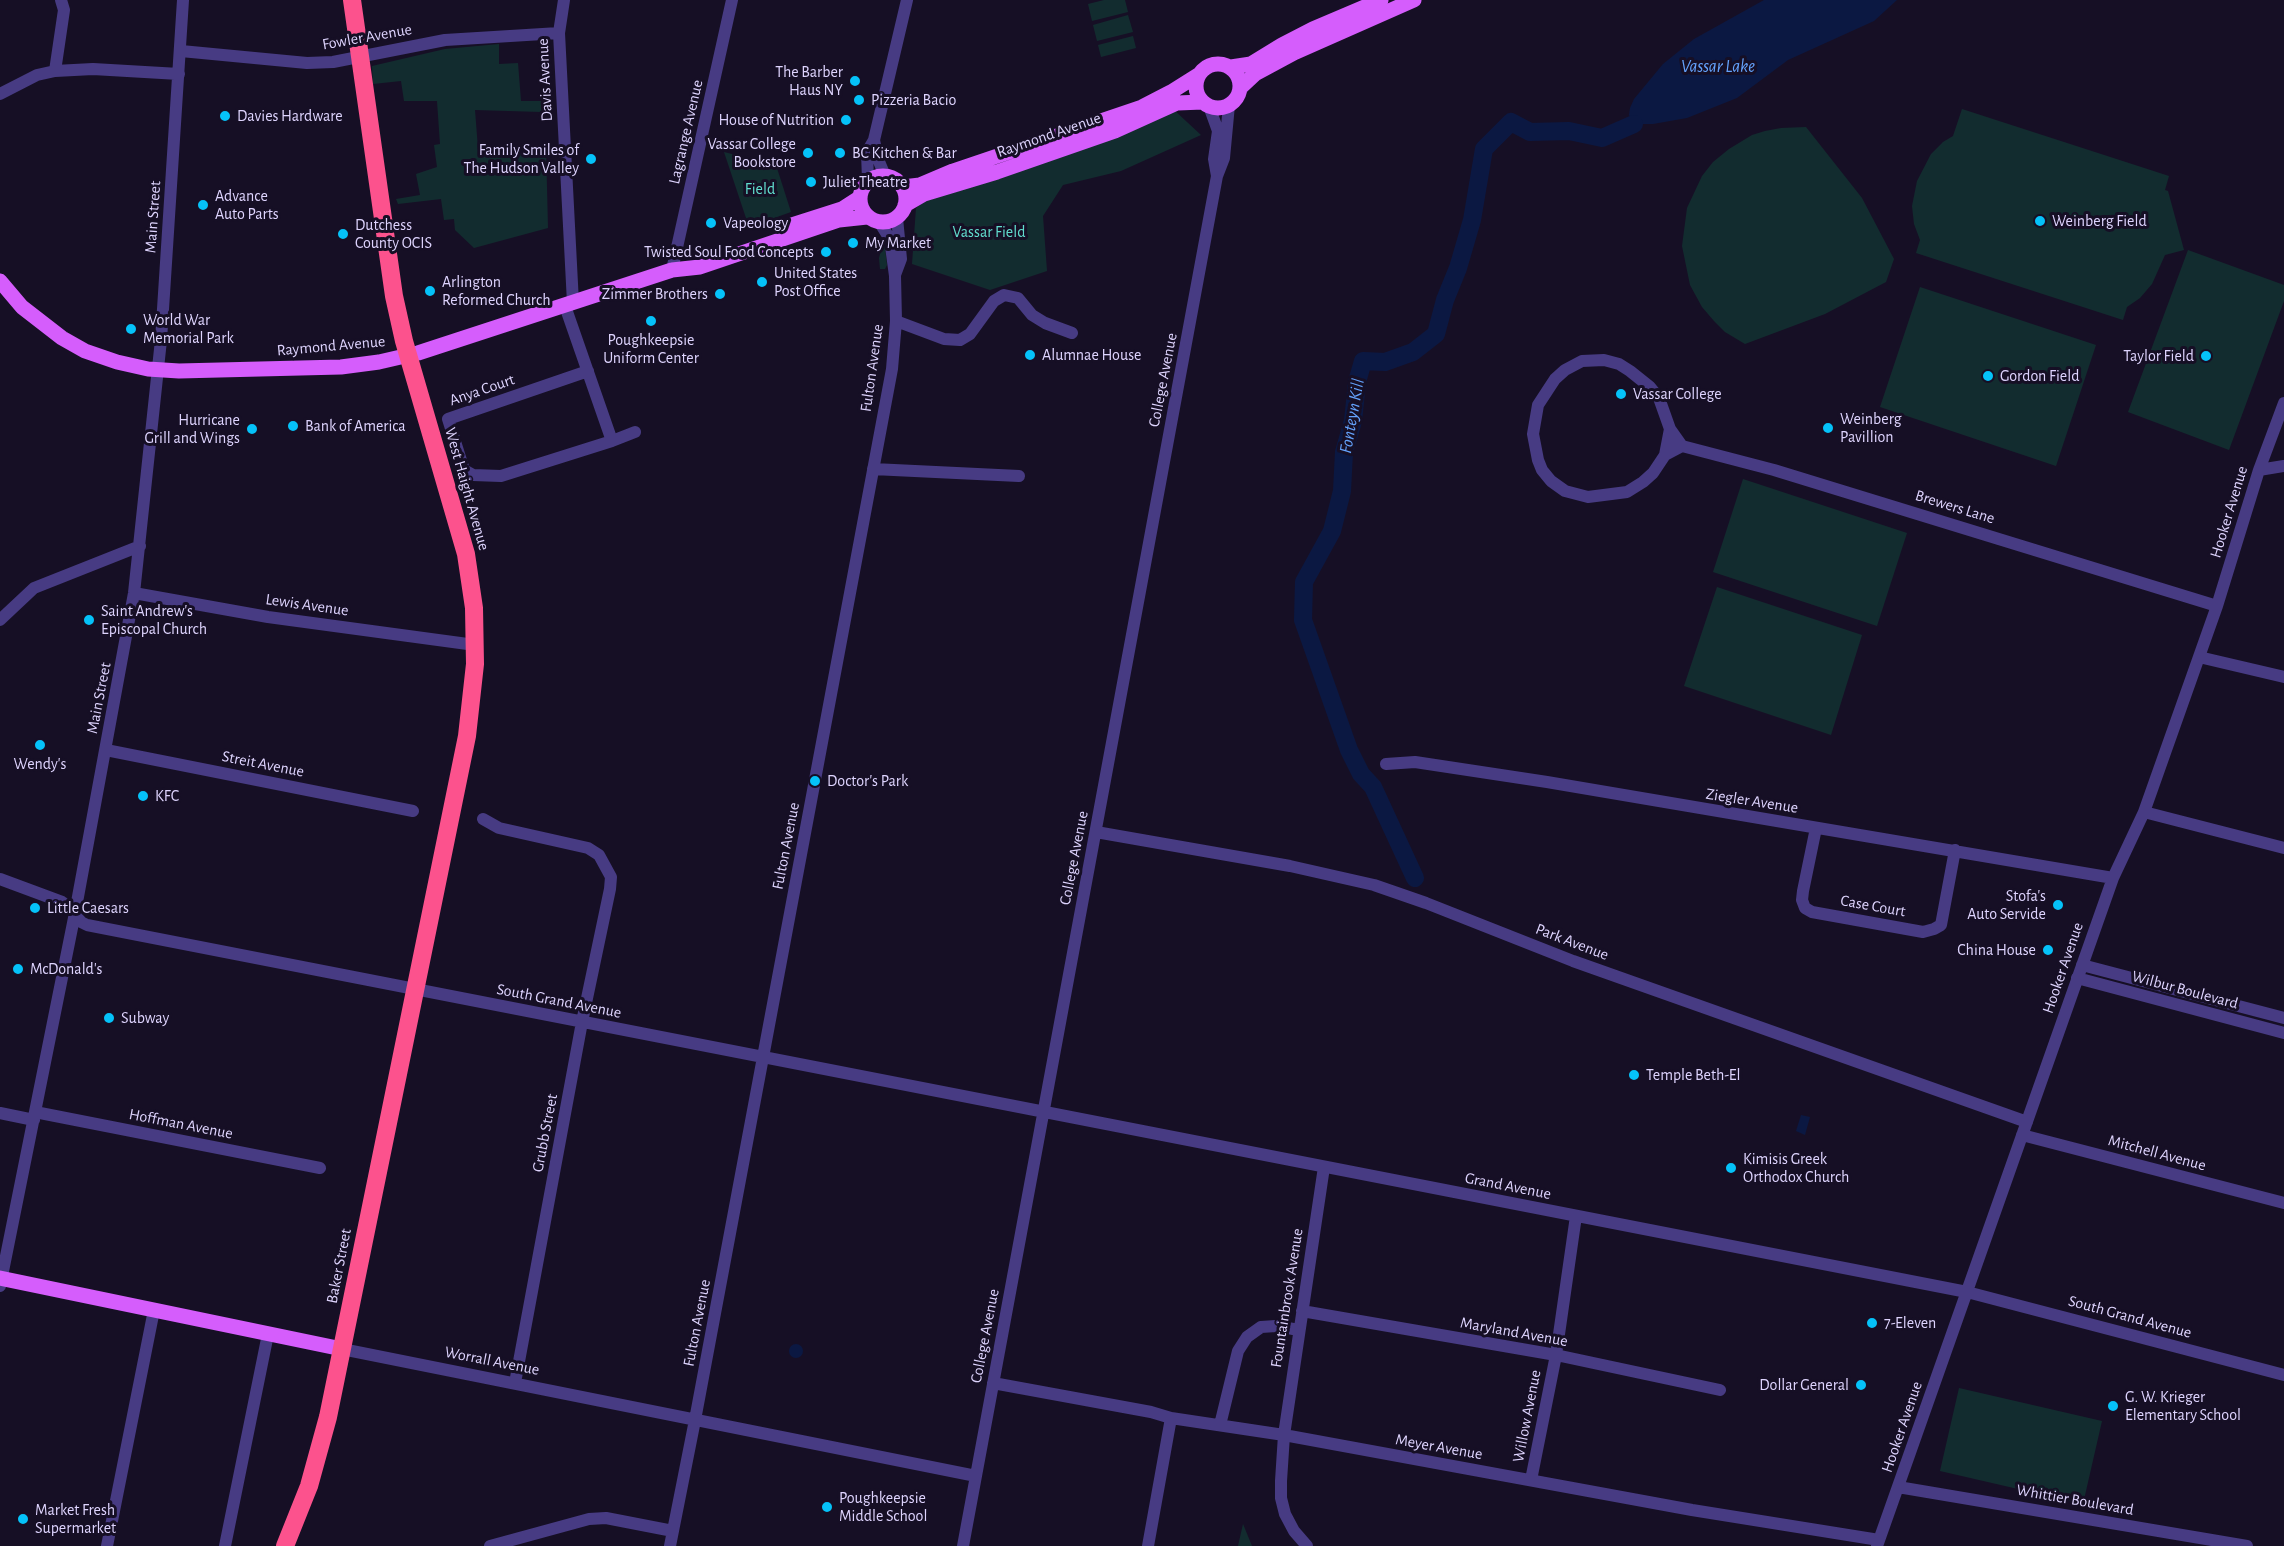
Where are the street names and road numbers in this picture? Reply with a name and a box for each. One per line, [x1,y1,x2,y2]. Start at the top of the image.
street label: Fowler Avenue [321,20,413,54]
street label: Davis Avenue [533,38,557,122]
street label: Lagrange Avenue [665,78,707,186]
street label: Raymond Avenue [994,108,1104,162]
street label: Main Street [141,180,165,254]
street label: Fulton Avenue [856,323,888,413]
street label: College Avenue [1144,331,1182,429]
street label: Raymond Avenue [276,332,386,360]
street label: Anya Court [447,370,517,410]
street label: West Haight Avenue [440,425,494,553]
street label: Hooker Avenue [2206,464,2252,560]
street label: Brewers Lane [1913,486,1997,528]
street label: Lewis Avenue [264,590,350,620]
street label: Main Street [83,661,115,735]
street label: Streit Avenue [220,747,306,781]
street label: Ziegler Avenue [1705,784,1799,818]
street label: Fulton Avenue [768,801,804,891]
street label: College Avenue [1055,809,1093,907]
street label: Case Court [1839,891,1907,921]
street label: Park Avenue [1533,919,1611,965]
street label: Hooker Avenue [2038,920,2088,1016]
street label: Wilbur Boulevard [2130,967,2240,1013]
street label: South Grand Avenue [495,979,623,1023]
street label: Grubb Street [528,1092,562,1174]
street label: Hoffman Avenue [127,1105,235,1143]
street label: Mitchell Avenue [2106,1131,2208,1175]
street label: Grand Avenue [1463,1168,1553,1204]
street label: Baker Street [322,1227,356,1305]
street label: Fountainbrook Avenue [1267,1227,1307,1369]
street label: Fulton Avenue [679,1278,715,1368]
street label: College Avenue [966,1287,1004,1385]
street label: South Grand Avenue [2066,1291,2194,1343]
street label: Maryland Avenue [1459,1313,1569,1351]
street label: Worrall Avenue [443,1342,541,1380]
street label: Willow Avenue [1509,1368,1545,1464]
street label: Hooker Avenue [1877,1379,1927,1475]
street label: Meyer Avenue [1394,1430,1484,1464]
street label: Whittier Boulevard [2015,1480,2135,1520]

